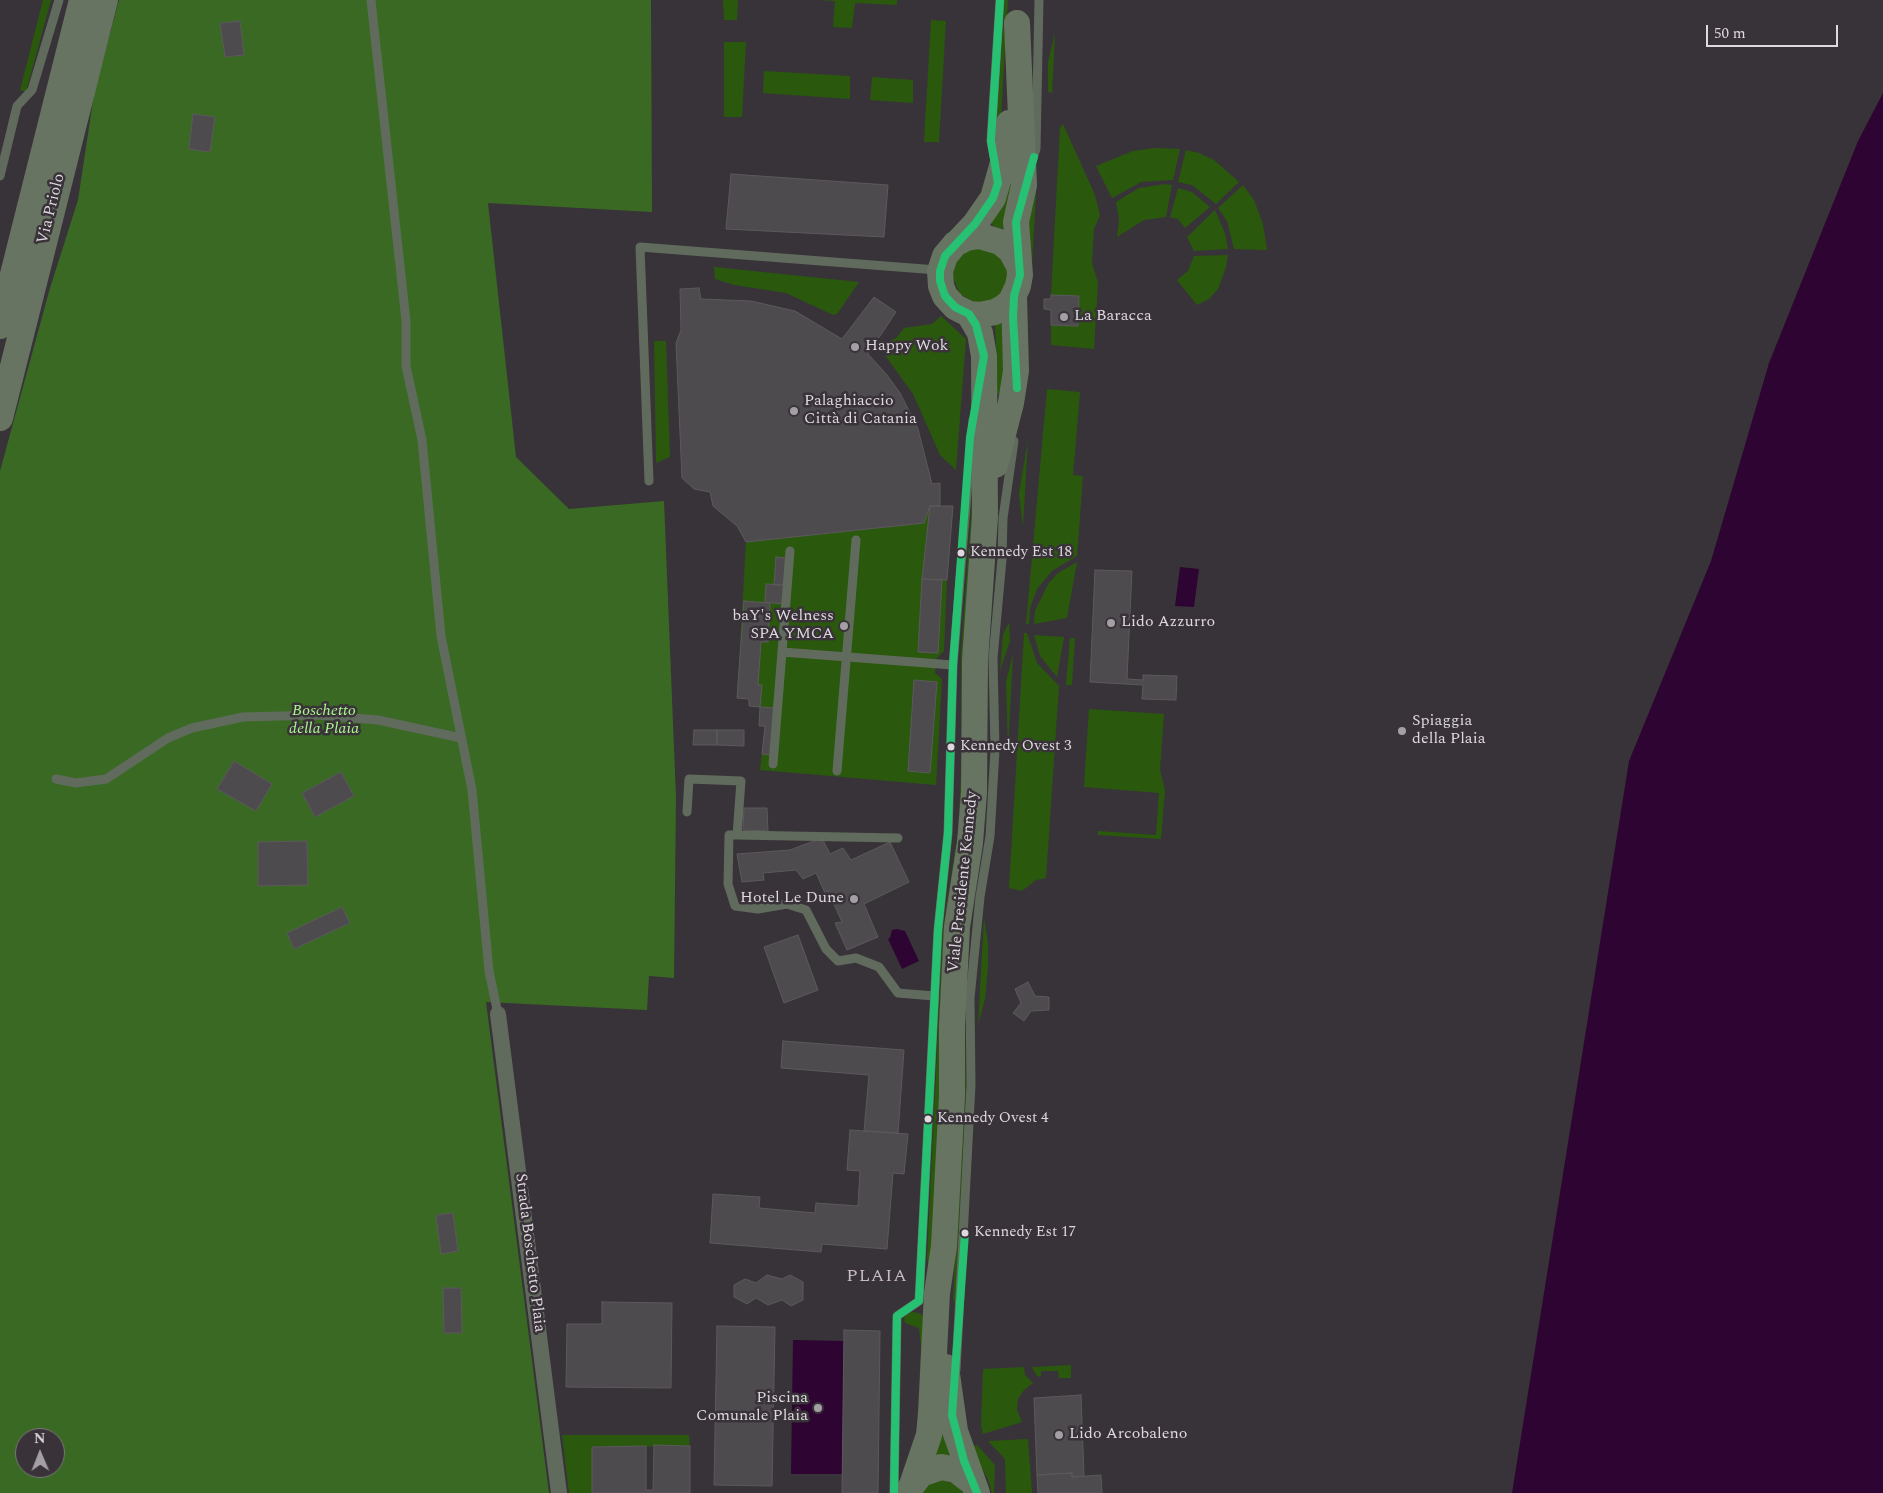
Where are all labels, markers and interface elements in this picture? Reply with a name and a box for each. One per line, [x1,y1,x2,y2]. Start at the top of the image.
scale bar [1708,15,1840,47]
text: 50 m [1714,22,1746,45]
street label: Via Priolo [34,172,70,246]
place label: La Baracca [1074,307,1152,327]
marker: La Baracca [1058,311,1070,323]
place label: Happy Wok [865,337,949,357]
marker: Happy Wok [849,341,861,353]
place label: Palaghiaccio Città di Catania [804,392,917,430]
marker: Palaghiaccio Città di Catania [788,405,800,417]
place label: Kennedy Est 18 [970,544,1072,562]
marker: Kennedy Est 18 [956,548,966,558]
place label: baY's Welness SPA YMCA [732,607,834,645]
place label: Lido Azzurro [1121,613,1215,633]
marker: Lido Azzurro [1105,617,1117,629]
marker: baY's Welness SPA YMCA [838,620,850,632]
park label: Boschetto della Plaia [289,702,359,740]
place label: Spiaggia della Plaia [1412,712,1485,750]
marker: Spiaggia della Plaia [1396,725,1408,737]
place label: Kennedy Ovest 3 [960,738,1072,756]
marker: Kennedy Ovest 3 [946,742,956,752]
street label: Viale Presidente Kennedy [945,790,983,974]
place label: Hotel Le Dune [740,889,844,909]
marker: Hotel Le Dune [848,893,860,905]
place label: Kennedy Ovest 4 [937,1110,1049,1128]
marker: Kennedy Ovest 4 [923,1114,933,1124]
street label: Strada Boschetto Plaia [510,1172,548,1334]
place label: Kennedy Est 17 [974,1224,1076,1242]
marker: Kennedy Est 17 [960,1228,970,1238]
district label: PLAIA [846,1266,908,1288]
place label: Piscina Comunale Plaia [696,1389,808,1427]
marker: Piscina Comunale Plaia [812,1402,824,1414]
place label: Lido Arcobaleno [1069,1425,1187,1445]
north arrow [15,1428,65,1478]
text: N [34,1428,46,1449]
marker: Lido Arcobaleno [1053,1429,1065,1441]

